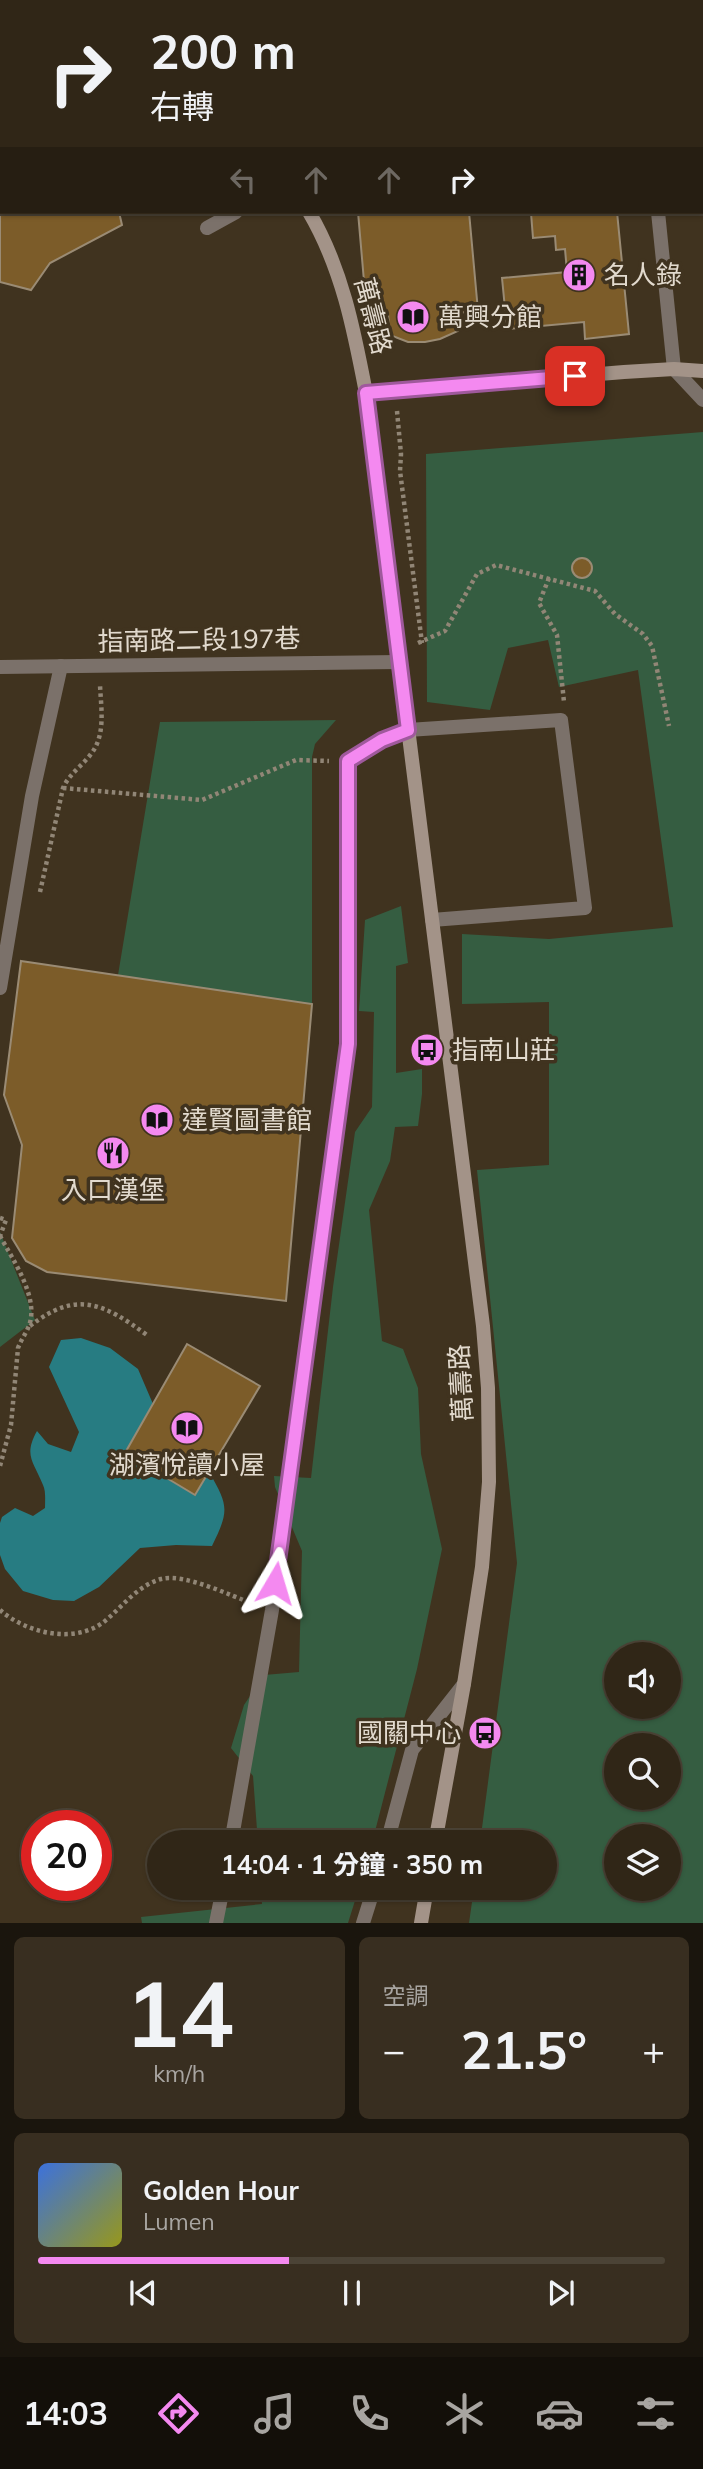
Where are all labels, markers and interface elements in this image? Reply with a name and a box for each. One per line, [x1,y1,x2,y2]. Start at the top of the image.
text: 200 m [150,20,296,81]
icon: right [35,28,126,119]
text: 右轉 [150,86,214,126]
icon: left [224,161,262,199]
icon: ahead [297,161,335,199]
icon: ahead [370,161,408,199]
icon: right [443,161,481,199]
building icon: 名人錄 [560,256,598,294]
place label: 名人錄 [604,258,682,291]
street label: 萬壽路 [348,274,399,358]
library icon: 萬興分館 [394,298,432,336]
place label: 萬興分館 [438,300,542,333]
pin [545,346,605,406]
icon: arrive [556,357,594,395]
street label: 指南路二段197巷 [97,621,301,658]
bus stop icon: 指南山莊 [408,1031,446,1069]
place label: 指南山莊 [452,1033,556,1066]
library icon: 達賢圖書館 [138,1101,176,1139]
place label: 達賢圖書館 [182,1103,312,1136]
restaurant icon: 入口漢堡 [94,1134,132,1172]
place label: 入口漢堡 [61,1173,165,1206]
street label: 萬壽路 [442,1343,479,1423]
library icon: 湖濱悅讀小屋 [168,1409,206,1447]
place label: 湖濱悅讀小屋 [109,1448,265,1481]
position arrow [238,1546,312,1620]
map controls [604,1642,681,1901]
button: sound [604,1642,681,1719]
bus stop icon: 國關中心 [466,1714,504,1752]
place label: 國關中心 [357,1716,461,1749]
button: search [604,1733,681,1810]
speed limit sign: 20 [21,1810,112,1901]
button: layers [604,1824,681,1901]
text: 14:04 · 1 分鐘 · 350 m [221,1848,483,1881]
text: 14 [125,1956,234,2070]
text: 空調 [383,1981,429,2010]
text: 21.5° [461,2017,587,2082]
text: − [383,2026,405,2074]
text: + [642,2026,665,2074]
text: km/h [153,2059,205,2088]
text: Golden Hour [143,2174,299,2207]
text: Lumen [143,2207,215,2236]
icon: previous [124,2274,162,2312]
icon: pause [333,2274,371,2312]
icon: next [542,2274,580,2312]
icon: directions [154,2389,203,2438]
icon: music [250,2389,299,2438]
icon: phone [345,2389,394,2438]
icon: climate [440,2389,489,2438]
icon: car [535,2389,584,2438]
icon: filters [631,2389,680,2438]
text: 14:03 [23,2393,108,2433]

